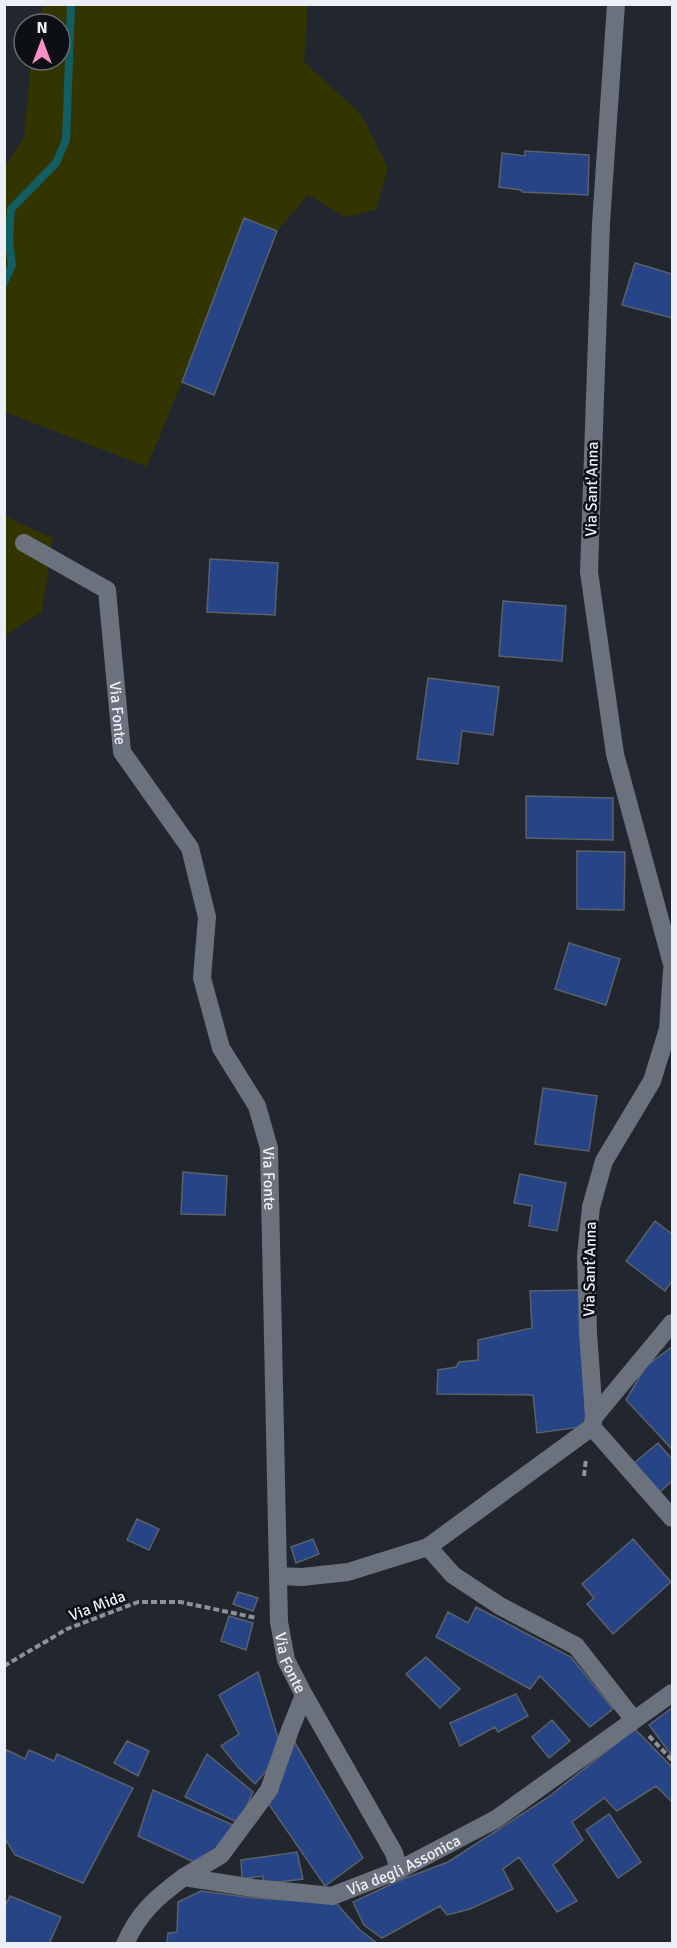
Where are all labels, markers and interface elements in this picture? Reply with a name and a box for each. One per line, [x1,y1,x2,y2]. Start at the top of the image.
north arrow [12,12,72,72]
text: N [36,18,48,38]
street label: Via Sant'Anna [581,441,603,537]
street label: Via Fonte [105,681,130,746]
street label: Via Fonte [258,1147,279,1211]
street label: Via Sant'Anna [579,1221,601,1317]
street label: Via Mida [66,1586,128,1626]
street label: Via Fonte [270,1631,310,1697]
street label: Via degli Assonica [344,1830,464,1900]

